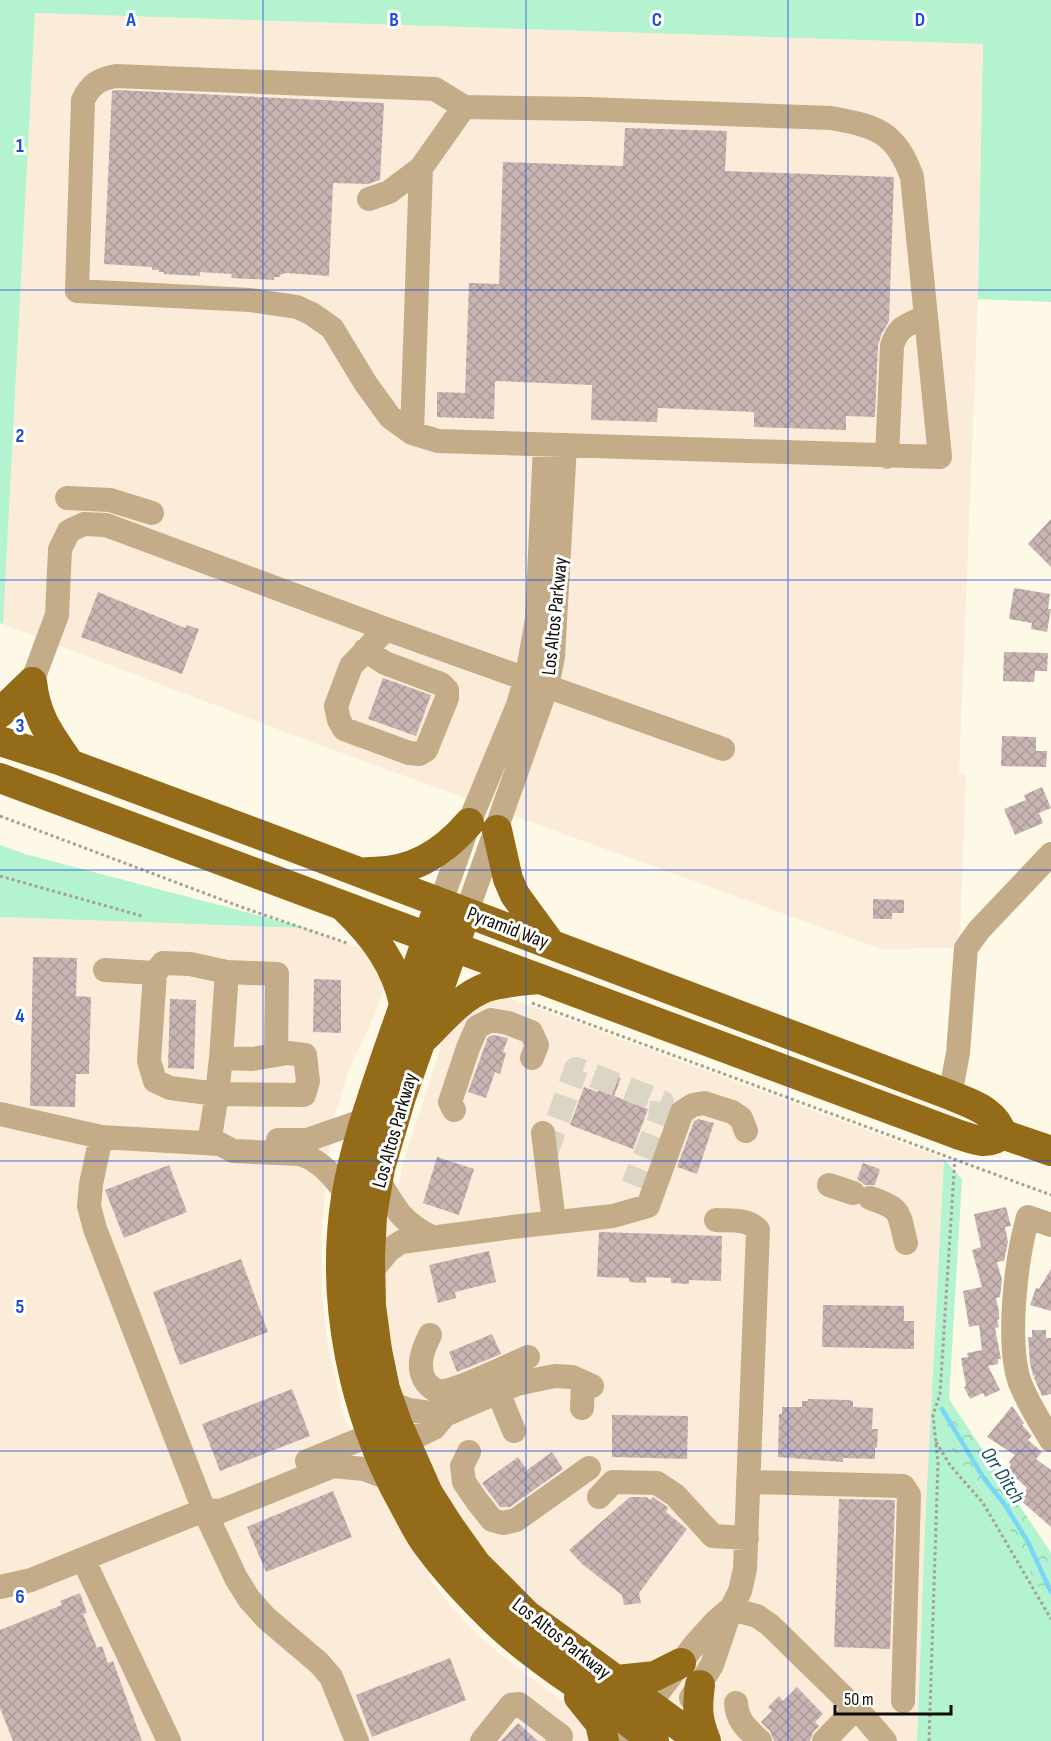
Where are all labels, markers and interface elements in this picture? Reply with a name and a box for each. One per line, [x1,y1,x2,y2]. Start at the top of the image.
text: A [125,8,136,32]
text: B [389,8,399,32]
text: C [652,8,662,32]
text: D [915,8,925,32]
text: 1 [16,134,24,158]
text: 2 [16,424,24,448]
street label: Los Altos Parkway [537,556,573,676]
text: 3 [16,714,25,738]
street label: Pyramid Way [463,901,552,955]
text: 4 [15,1004,25,1028]
street label: Los Altos Parkway [367,1070,423,1191]
text: 5 [16,1295,25,1319]
water label: Orr Ditch [975,1442,1030,1508]
text: 6 [15,1585,25,1609]
street label: Los Altos Parkway [507,1593,616,1685]
scale bar [835,1678,950,1716]
text: 50 m [844,1689,874,1710]

